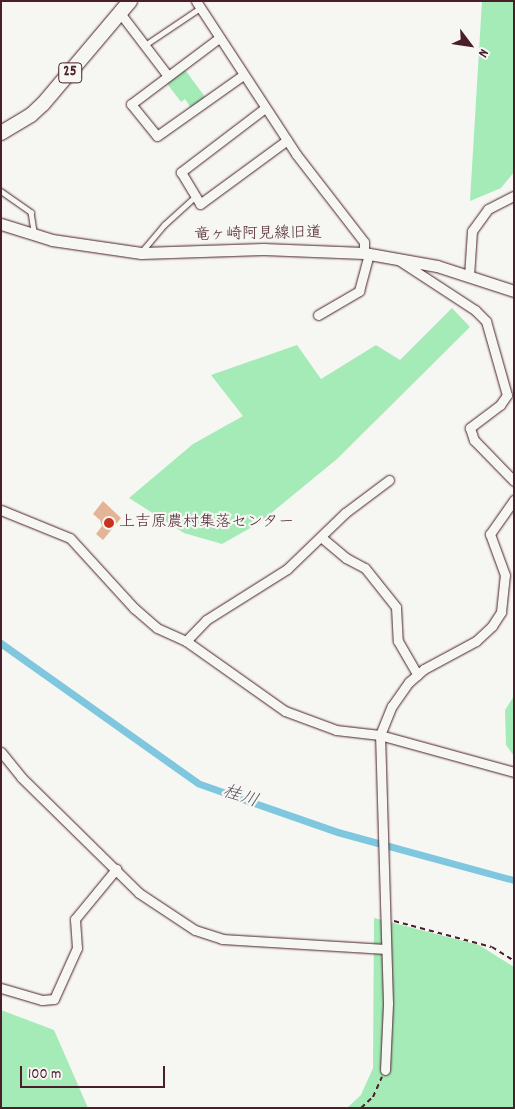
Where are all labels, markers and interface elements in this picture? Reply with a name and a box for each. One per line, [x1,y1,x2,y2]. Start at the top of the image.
north arrow [445,20,495,70]
text: N [473,45,493,61]
road number: 25 [58,60,82,86]
street label: 竜ヶ崎阿見線旧道 [194,224,322,246]
place label: 上吉原農村集落センター [119,513,295,533]
marker: 上吉原農村集落センター [103,517,115,529]
water label: 桂川 [219,782,261,814]
scale bar [22,1056,168,1088]
text: 100 m [28,1064,61,1086]

